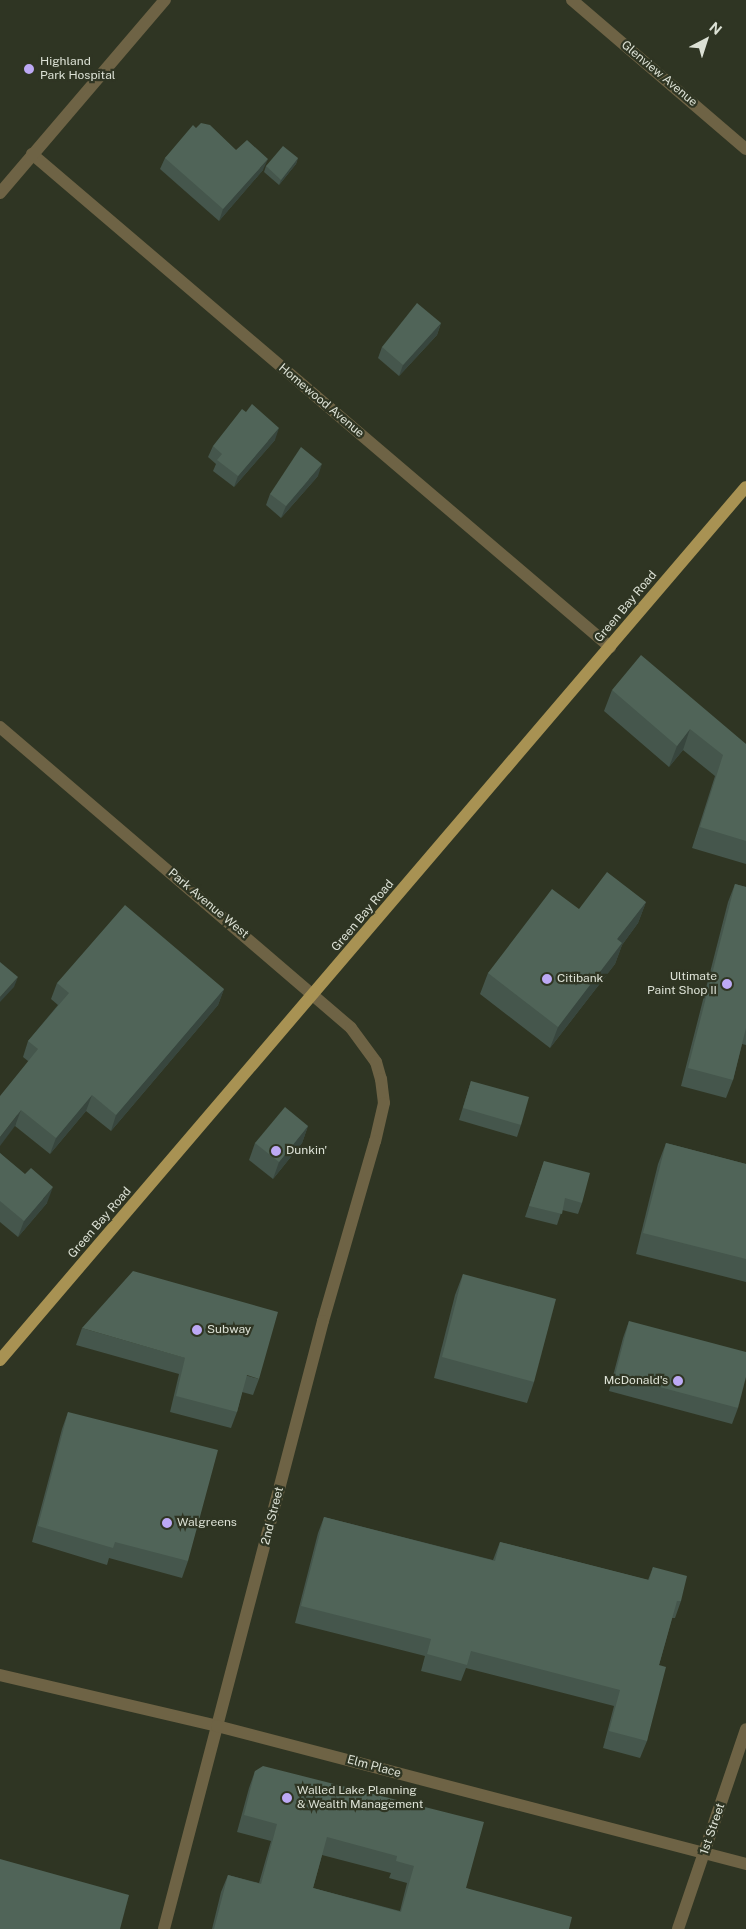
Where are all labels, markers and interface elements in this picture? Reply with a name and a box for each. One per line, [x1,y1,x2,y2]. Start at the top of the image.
north arrow [681,15,731,65]
text: N [706,19,725,38]
street label: Glenview Avenue [618,38,700,110]
place label: Highland Park Hospital [40,55,115,83]
marker: Highland Park Hospital [22,62,36,76]
street label: Homewood Avenue [275,361,367,441]
street label: Green Bay Road [592,568,660,646]
street label: Park Avenue West [165,866,251,942]
street label: Green Bay Road [329,877,397,955]
place label: Ultimate Paint Shop II [647,970,717,998]
place label: Citibank [557,972,603,986]
marker: Citibank [541,973,553,985]
marker: Ultimate Paint Shop II [721,978,733,990]
place label: Dunkin' [286,1144,327,1158]
marker: Dunkin' [270,1145,282,1157]
street label: Green Bay Road [65,1185,135,1261]
place label: Subway [207,1323,251,1337]
marker: Subway [191,1324,203,1336]
place label: McDonald's [604,1374,668,1388]
marker: McDonald's [672,1375,684,1387]
street label: 2nd Street [259,1486,287,1546]
place label: Walgreens [177,1516,237,1530]
marker: Walgreens [161,1517,173,1529]
street label: Elm Place [345,1753,403,1781]
place label: Walled Lake Planning & Wealth Management [297,1784,424,1812]
marker: Walled Lake Planning & Wealth Management [281,1792,293,1804]
street label: 1st Street [697,1801,729,1857]

